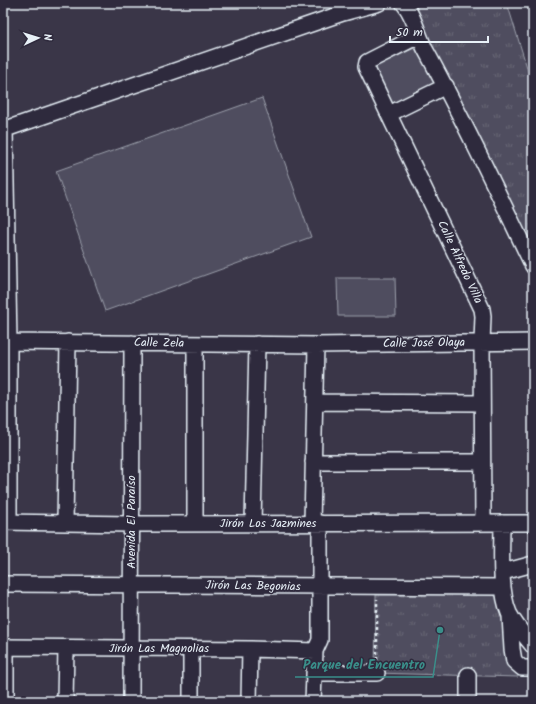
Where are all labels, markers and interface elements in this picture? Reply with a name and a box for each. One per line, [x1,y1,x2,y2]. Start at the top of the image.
north arrow [18,18,58,58]
scale bar [390,18,488,44]
text: 50 m [396,23,423,42]
text: N [38,33,56,42]
street label: Calle Alfredo Villa [432,217,488,307]
street label: Calle Zela [134,333,185,353]
street label: Calle José Olaya [383,333,466,353]
street label: Avenida El Paraíso [122,475,141,569]
street label: Jirón Los Jazmines [220,514,316,533]
street label: Jirón Las Begonias [205,576,301,596]
street label: Jirón Las Magnolias [109,639,209,658]
callout: Parque del Encuentro [295,652,433,677]
text: Parque del Encuentro [303,655,425,676]

